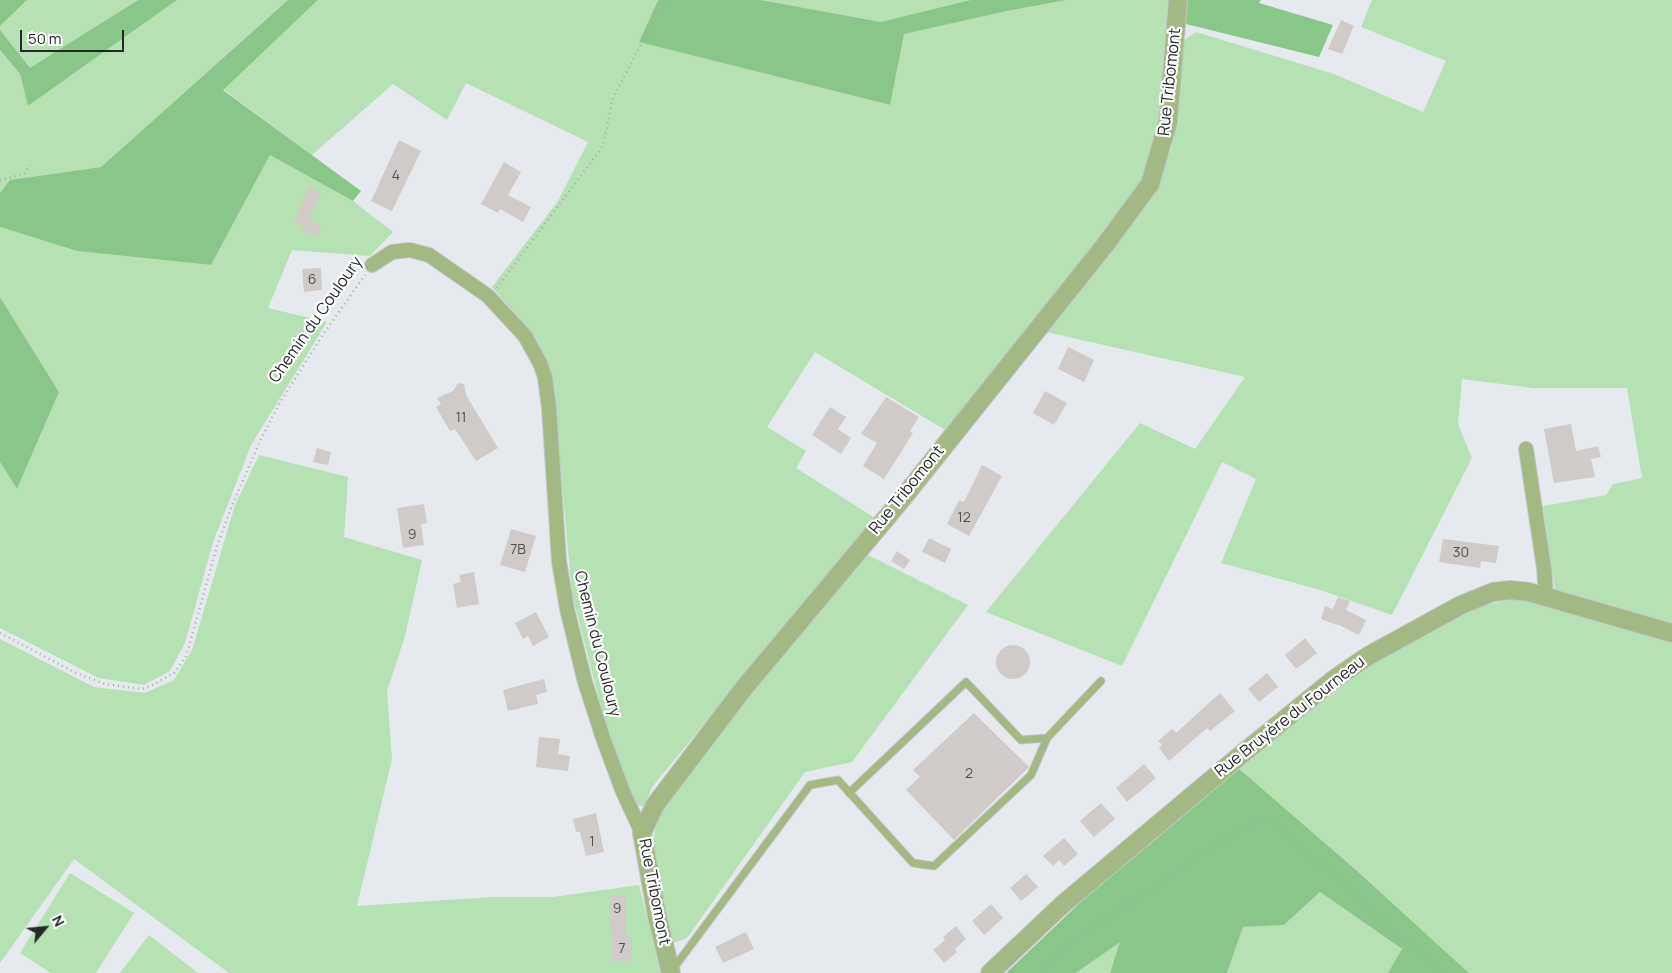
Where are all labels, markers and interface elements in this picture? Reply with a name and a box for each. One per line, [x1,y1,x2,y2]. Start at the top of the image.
scale bar [22,20,126,52]
street label: Rue Tribomont [1155,27,1185,137]
text: 50 m [28,28,62,49]
house number: 4 [392,168,400,184]
street label: Chemin du Couloury [265,253,367,387]
house number: 6 [308,272,316,288]
house number: 11 [456,410,466,426]
street label: Rue Tribomont [865,442,949,538]
house number: 12 [957,510,971,526]
house number: 9 [408,527,416,543]
house number: 7B [510,542,526,558]
house number: 30 [1453,545,1469,561]
street label: Chemin du Couloury [570,569,624,719]
street label: Rue Bruyère du Fourneau [1211,653,1369,781]
house number: 2 [965,766,973,782]
house number: 1 [589,834,595,850]
street label: Rue Tribomont [634,837,674,947]
house number: 9 [613,901,621,917]
north arrow [20,903,70,953]
text: N [48,912,69,930]
house number: 7 [618,941,626,957]

